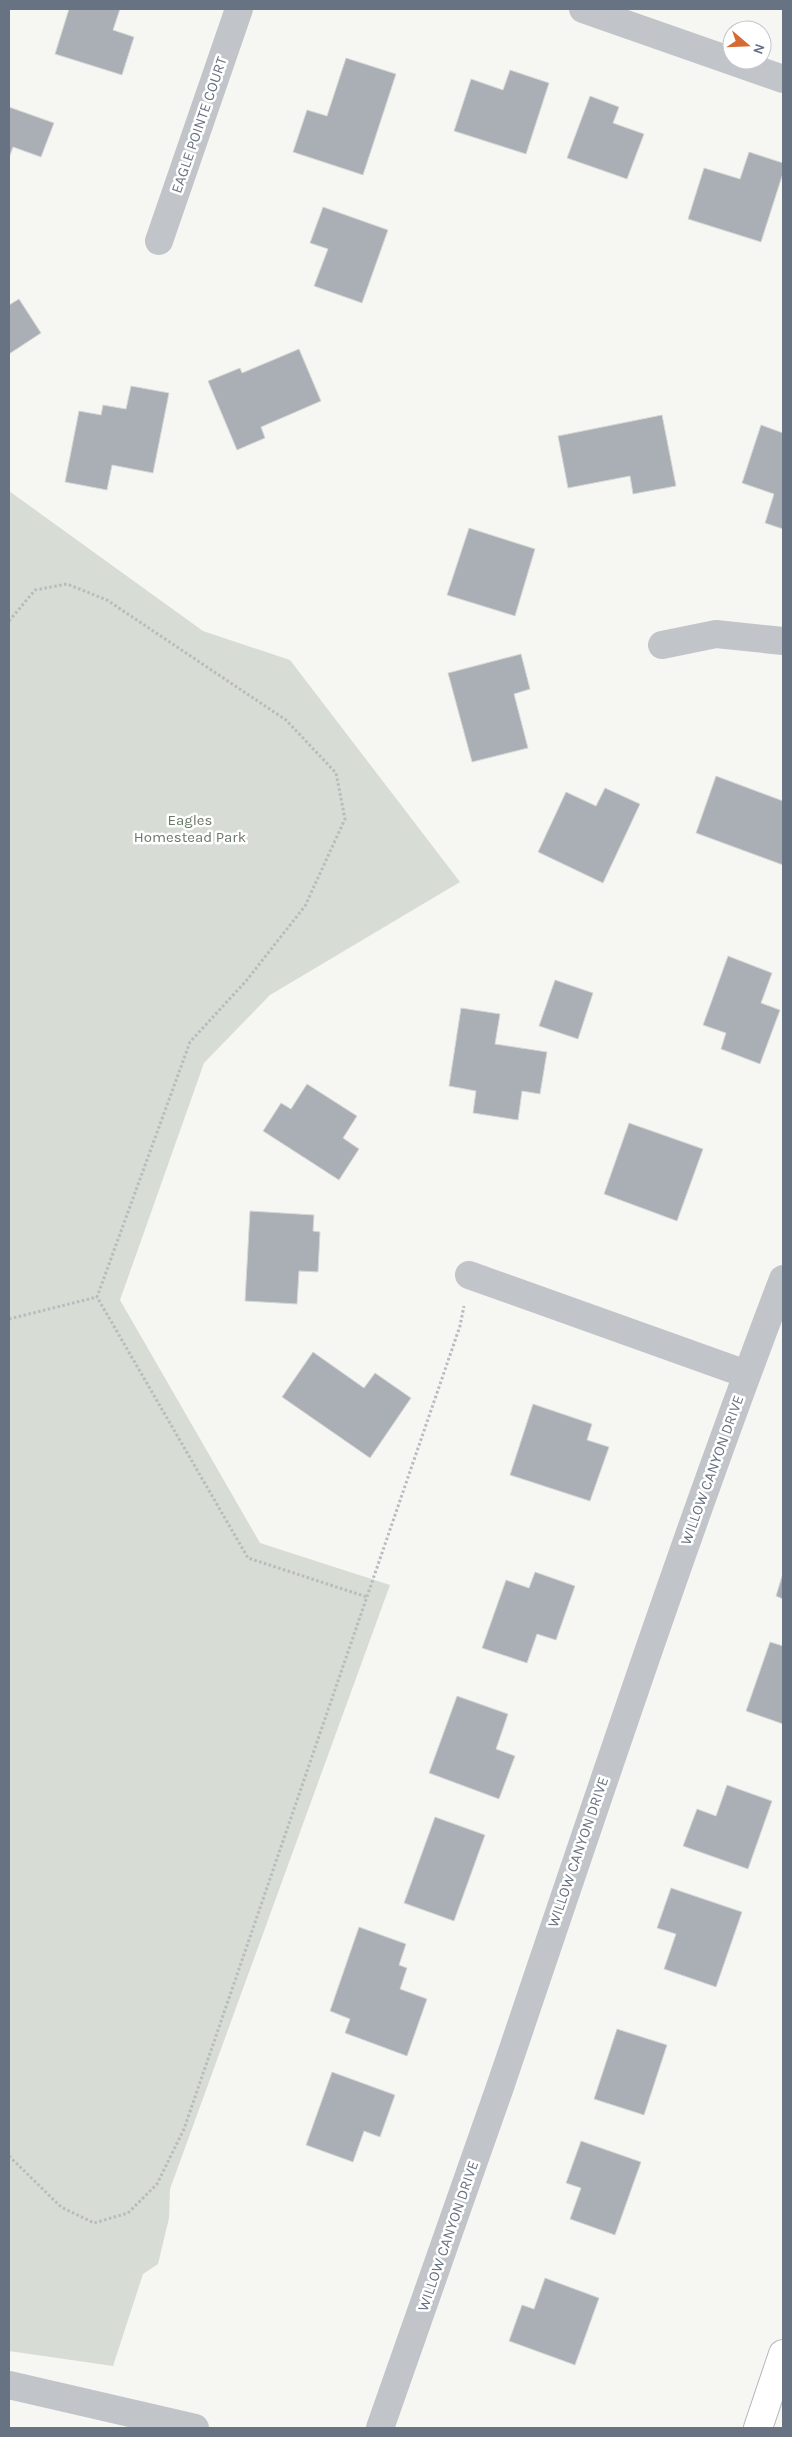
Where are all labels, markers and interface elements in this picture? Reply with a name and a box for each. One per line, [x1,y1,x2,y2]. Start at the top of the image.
north arrow [722,20,772,70]
text: N [749,42,768,57]
street label: EAGLE POINTE COURT [167,54,231,196]
park label: Eagles Homestead Park [134,811,246,846]
street label: WILLOW CANYON DRIVE [677,1393,747,1547]
street label: WILLOW CANYON DRIVE [544,1774,612,1930]
street label: WILLOW CANYON DRIVE [414,2158,482,2314]

